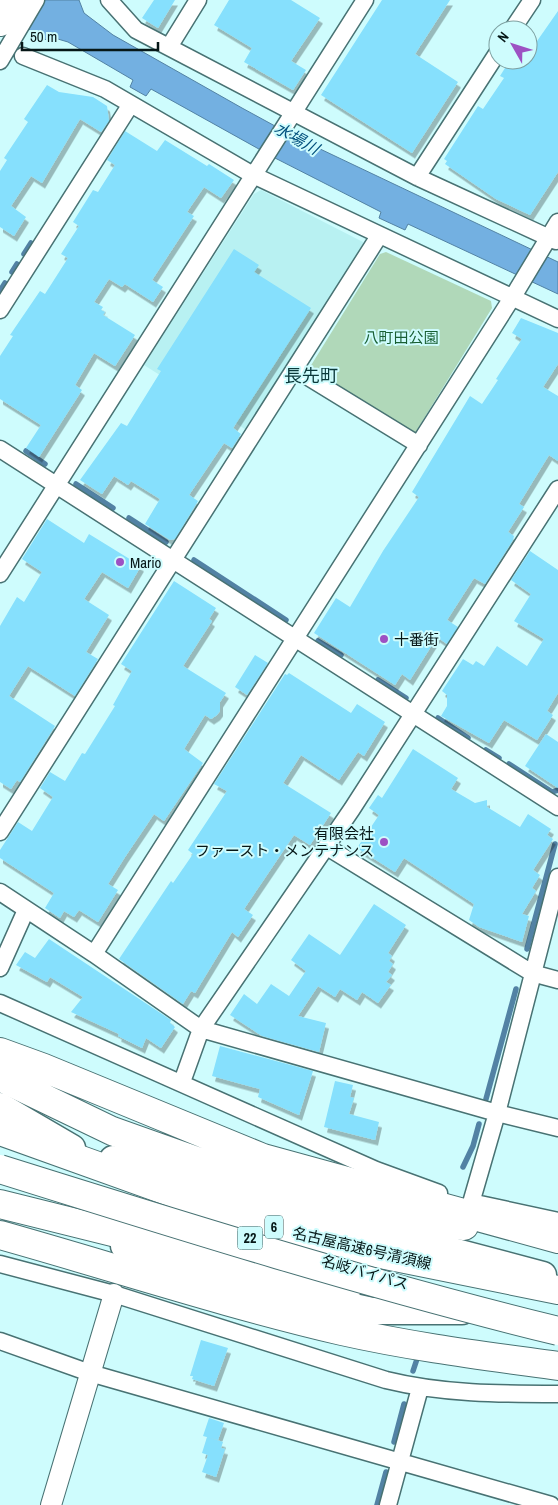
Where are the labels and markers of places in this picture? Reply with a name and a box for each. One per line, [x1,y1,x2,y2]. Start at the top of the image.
place label: Mario [130,552,162,573]
marker: Mario [114,556,126,568]
place label: 十番街 [394,629,439,650]
marker: 十番街 [378,633,390,645]
place label: 有限会社 ファースト・メンテナンス [195,823,374,861]
marker: 有限会社 ファースト・メンテナンス [378,836,390,848]

